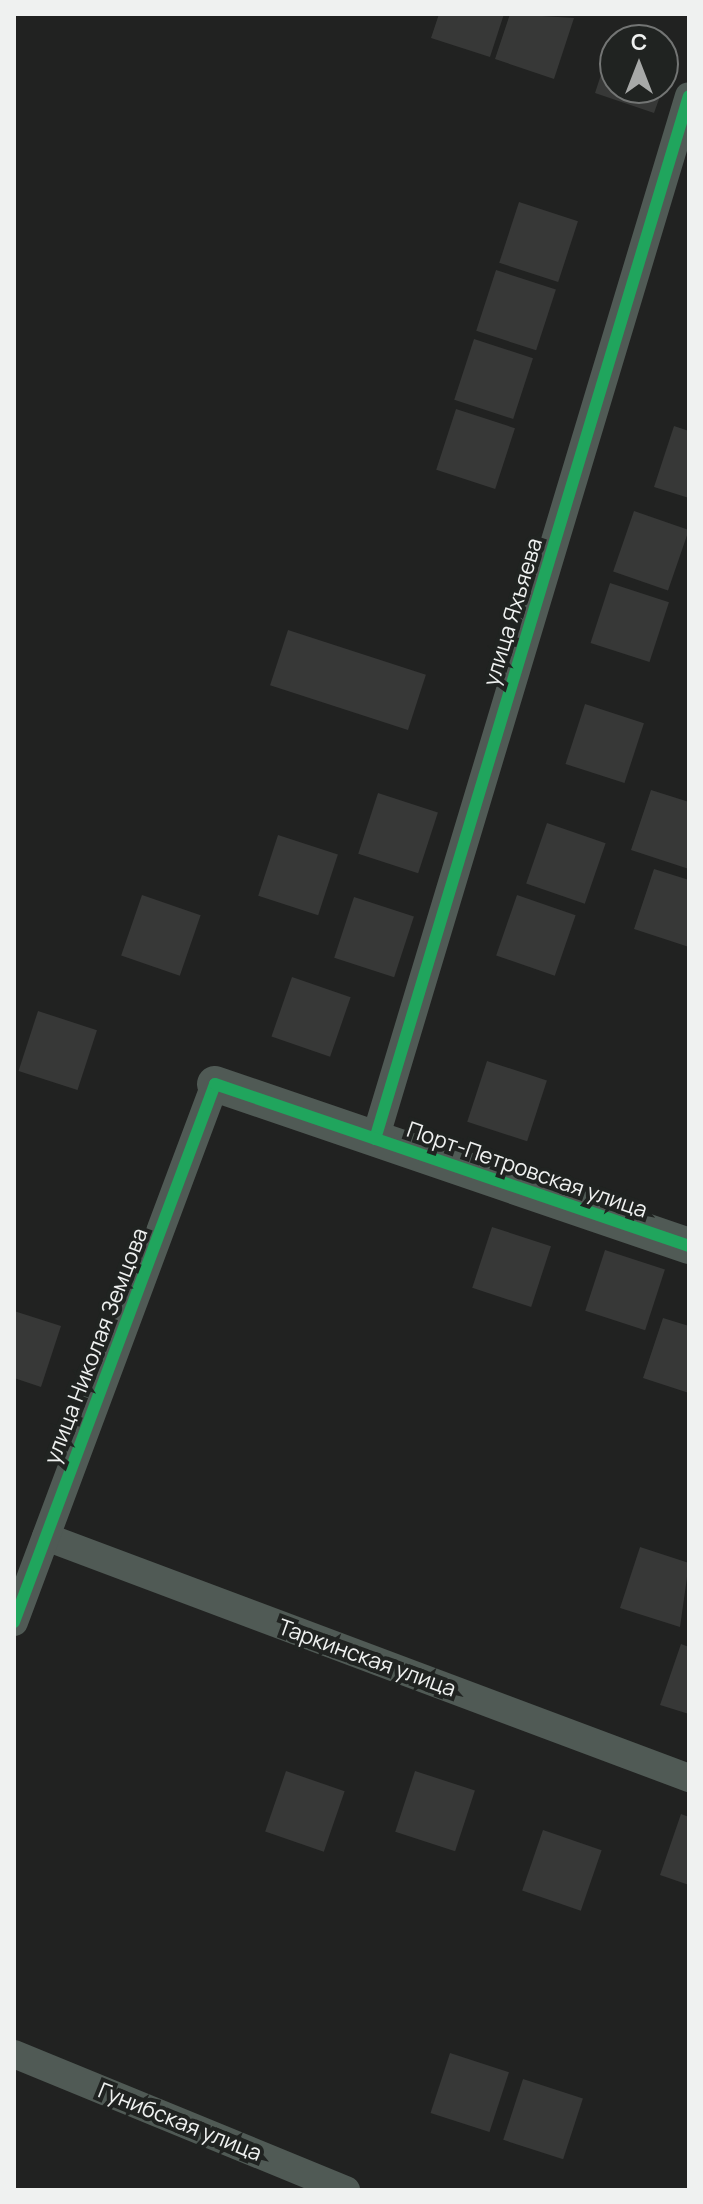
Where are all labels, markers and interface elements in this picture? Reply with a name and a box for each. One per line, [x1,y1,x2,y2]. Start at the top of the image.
north arrow [599,24,679,104]
text: С [631,27,647,57]
street label: улица Яхъяева [478,535,548,689]
street label: Порт-Петровская улица [403,1116,651,1224]
street label: улица Николая Земцова [39,1224,153,1468]
street label: Таркинская улица [274,1614,460,1702]
street label: Гунибская улица [94,2077,266,2167]

